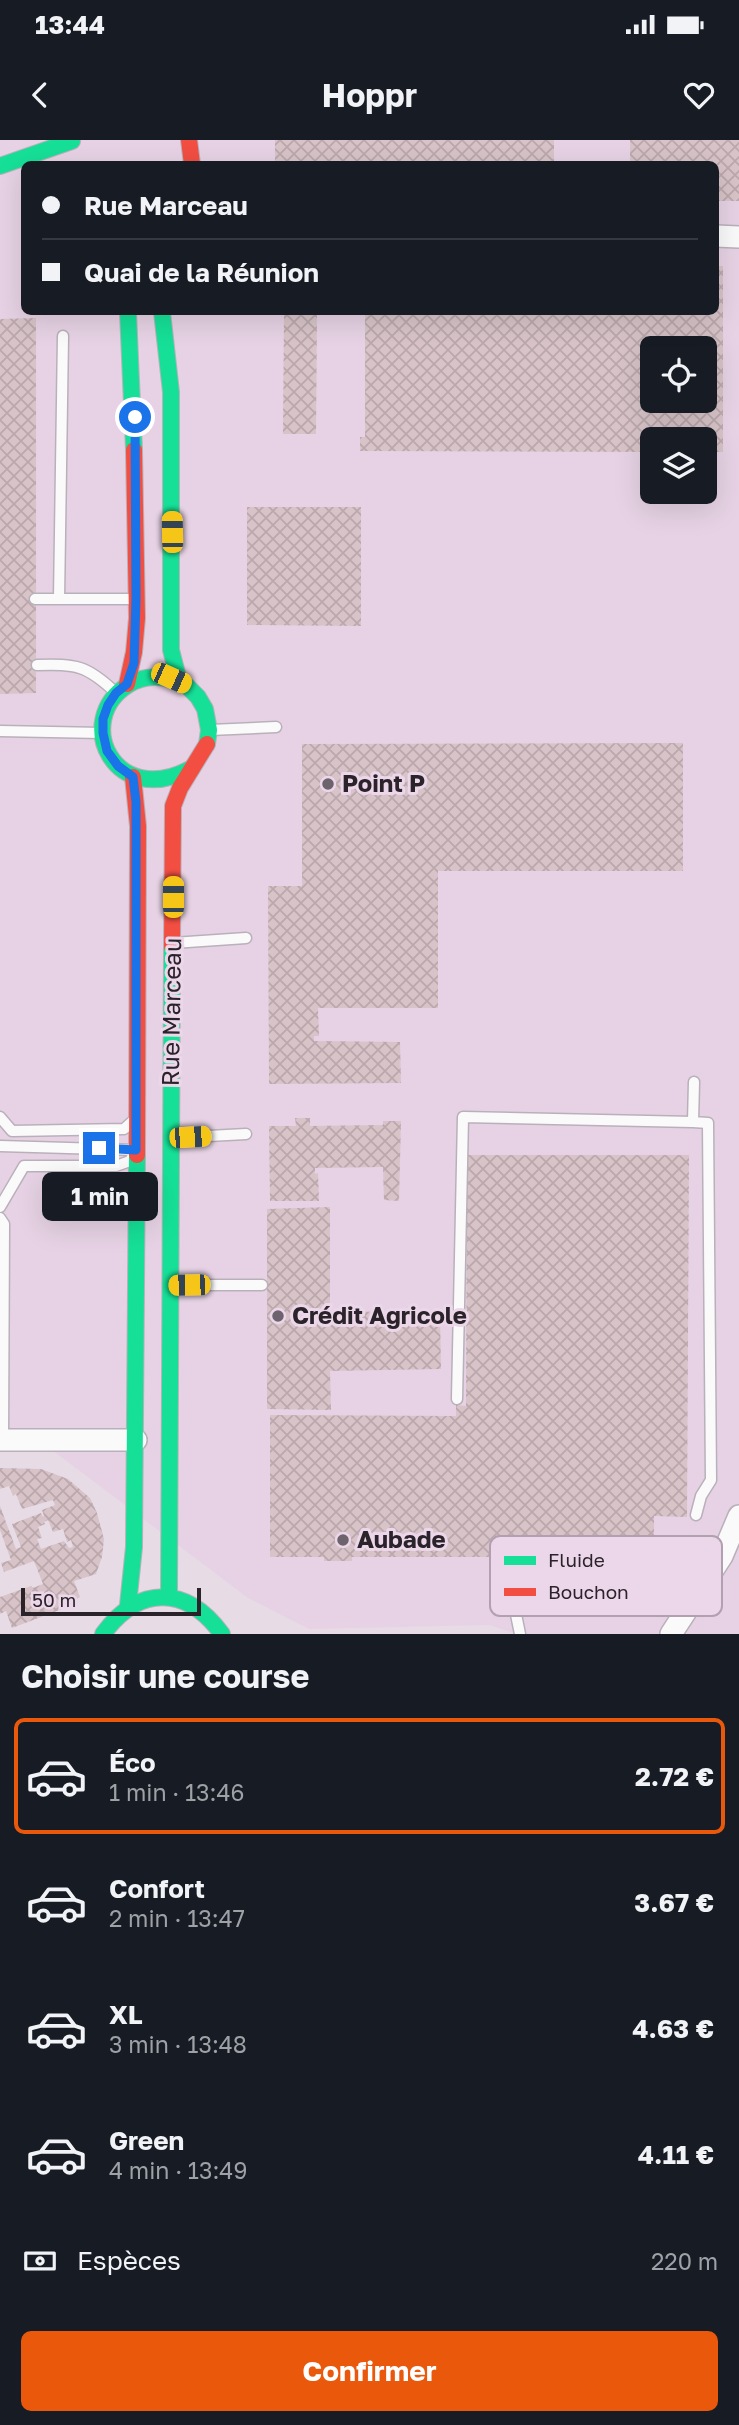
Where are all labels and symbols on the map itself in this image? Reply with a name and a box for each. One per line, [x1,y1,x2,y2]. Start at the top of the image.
route start [119,401,151,433]
car [162,511,183,553]
car [148,660,195,696]
place label: Point P [342,768,425,797]
marker: Point P [320,776,336,792]
car [163,876,184,918]
street label: Rue Marceau [155,937,186,1087]
car [169,1125,212,1149]
route end [83,1132,115,1164]
callout: 1 min [41,1172,157,1222]
car [168,1274,211,1296]
place label: Crédit Agricole [292,1300,467,1329]
marker: Crédit Agricole [270,1308,286,1324]
place label: Aubade [357,1524,446,1553]
marker: Aubade [335,1532,351,1548]
legend [490,1536,722,1616]
text: Fluide [548,1548,605,1571]
text: Bouchon [548,1580,629,1603]
scale bar [21,1585,201,1617]

